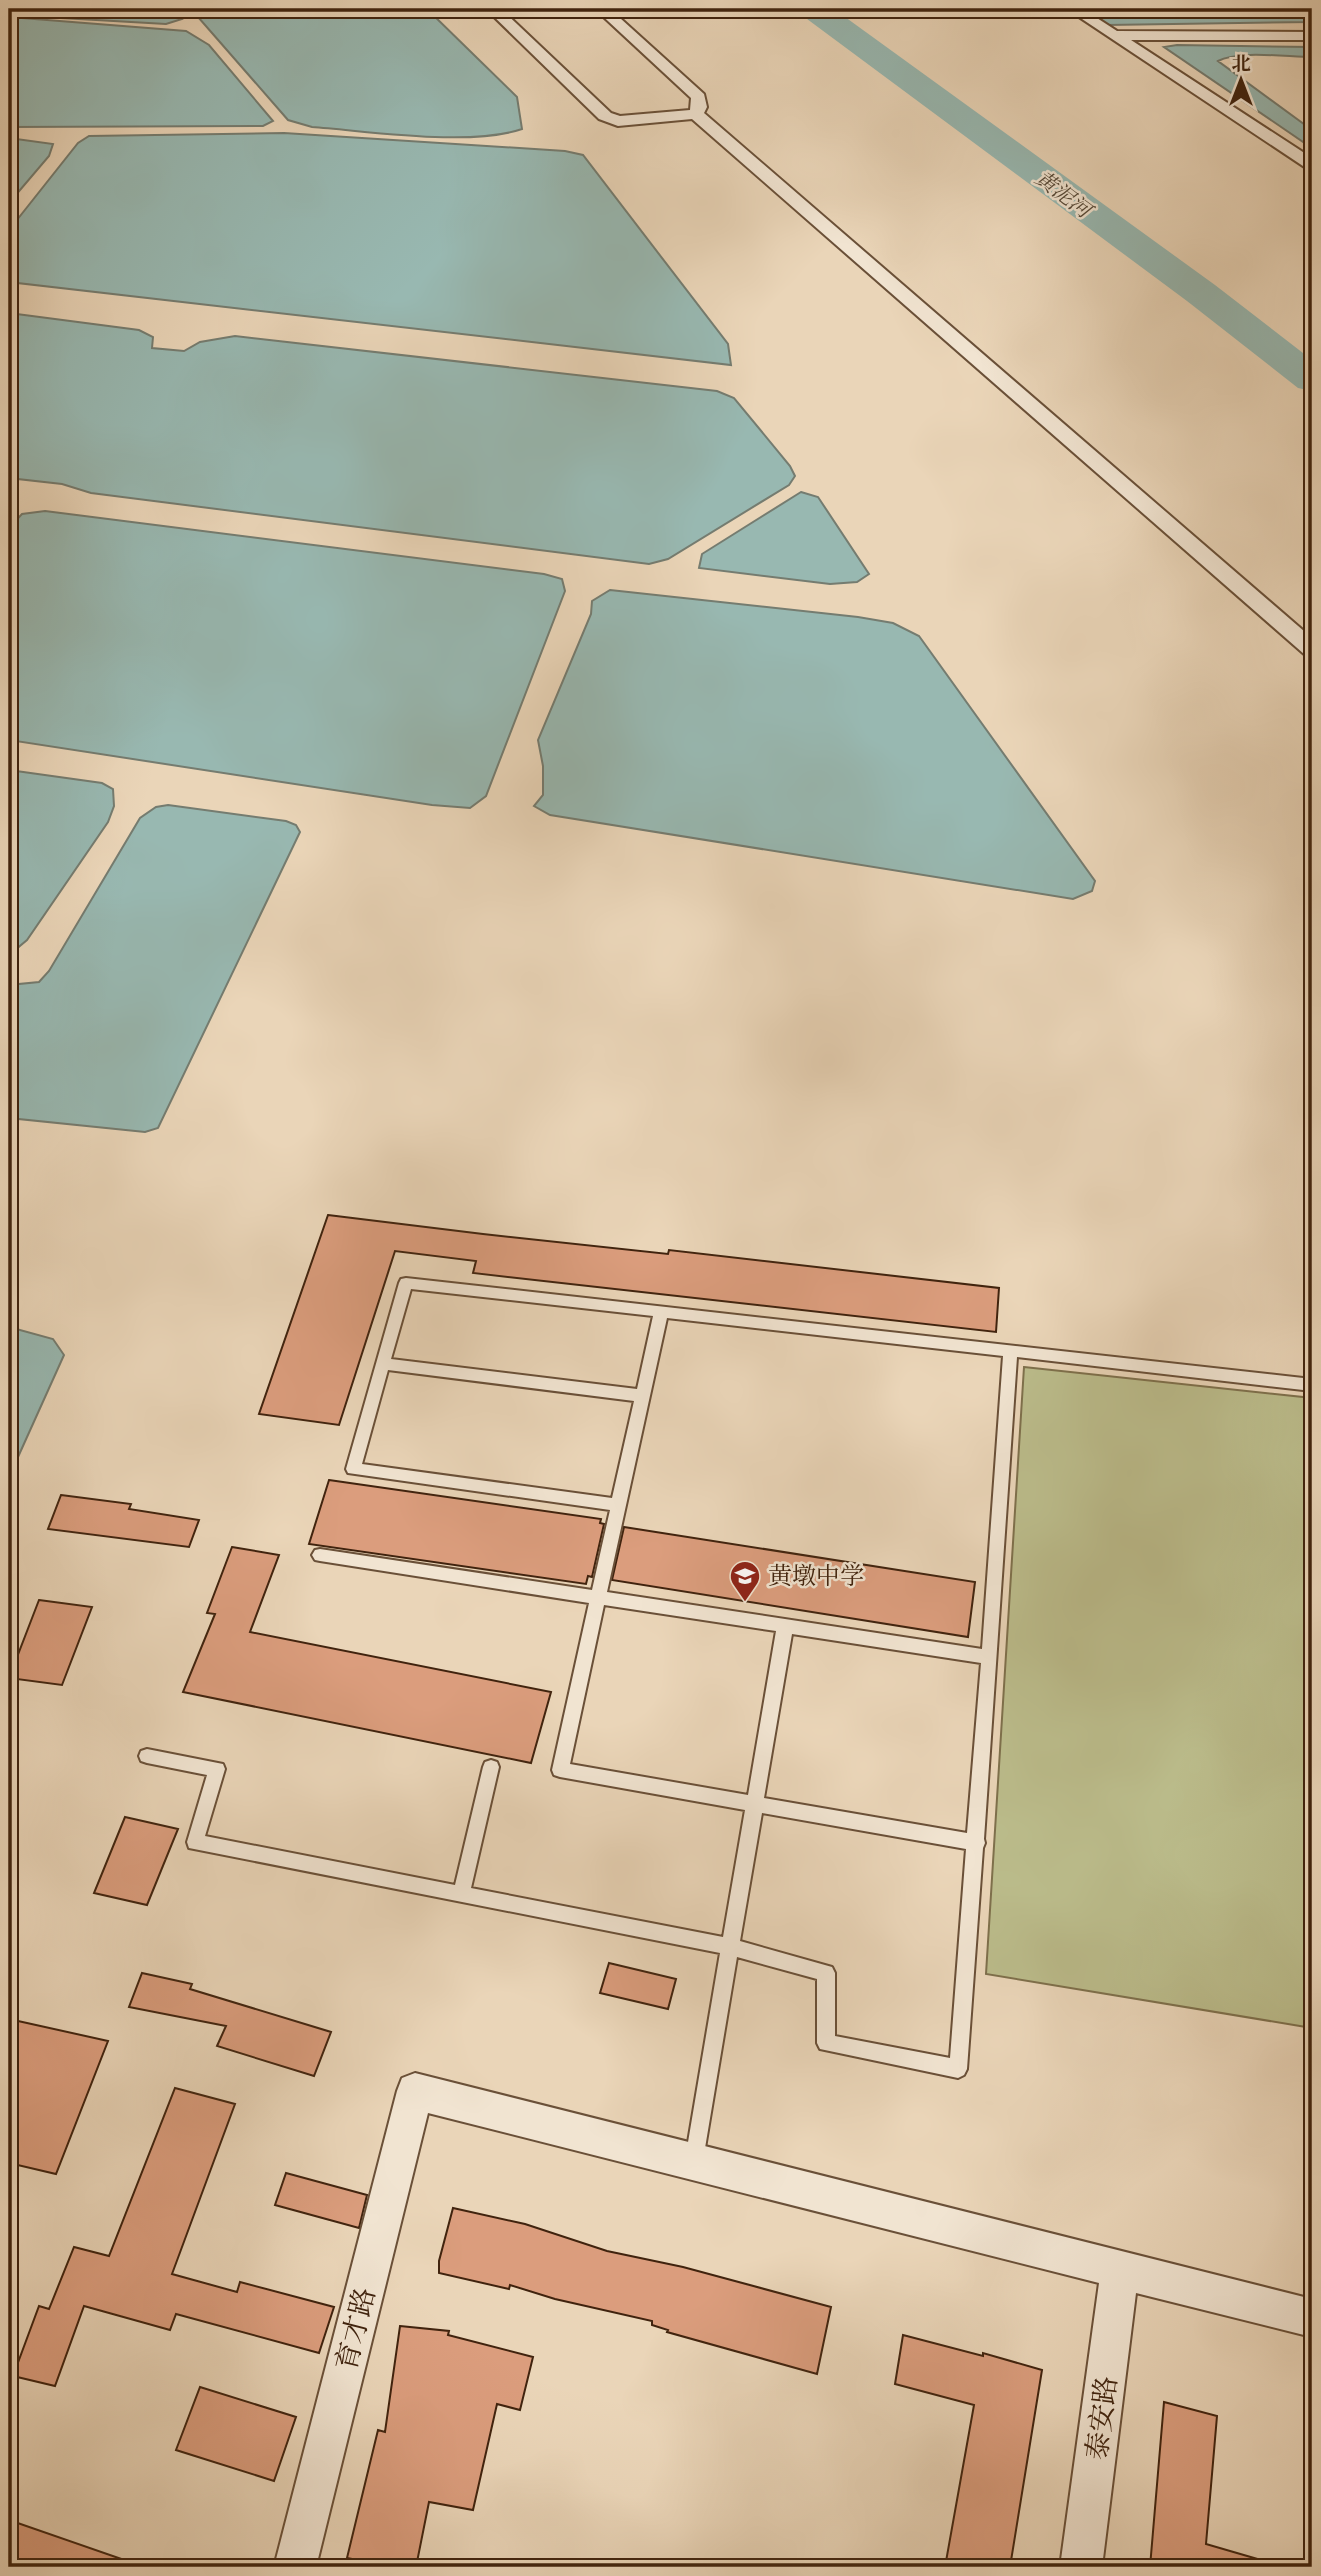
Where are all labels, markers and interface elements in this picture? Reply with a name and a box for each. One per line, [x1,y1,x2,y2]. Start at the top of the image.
north arrow [1206,46,1276,116]
text: 北 [1231,54,1251,75]
water label: 黄泥河 [1031,166,1098,225]
school or university icon: 黄墩中学 [728,1559,762,1603]
place label: 黄墩中学 [768,1563,864,1590]
street label: 育才路 [331,2285,382,2374]
street label: 泰安路 [1082,2375,1123,2462]

